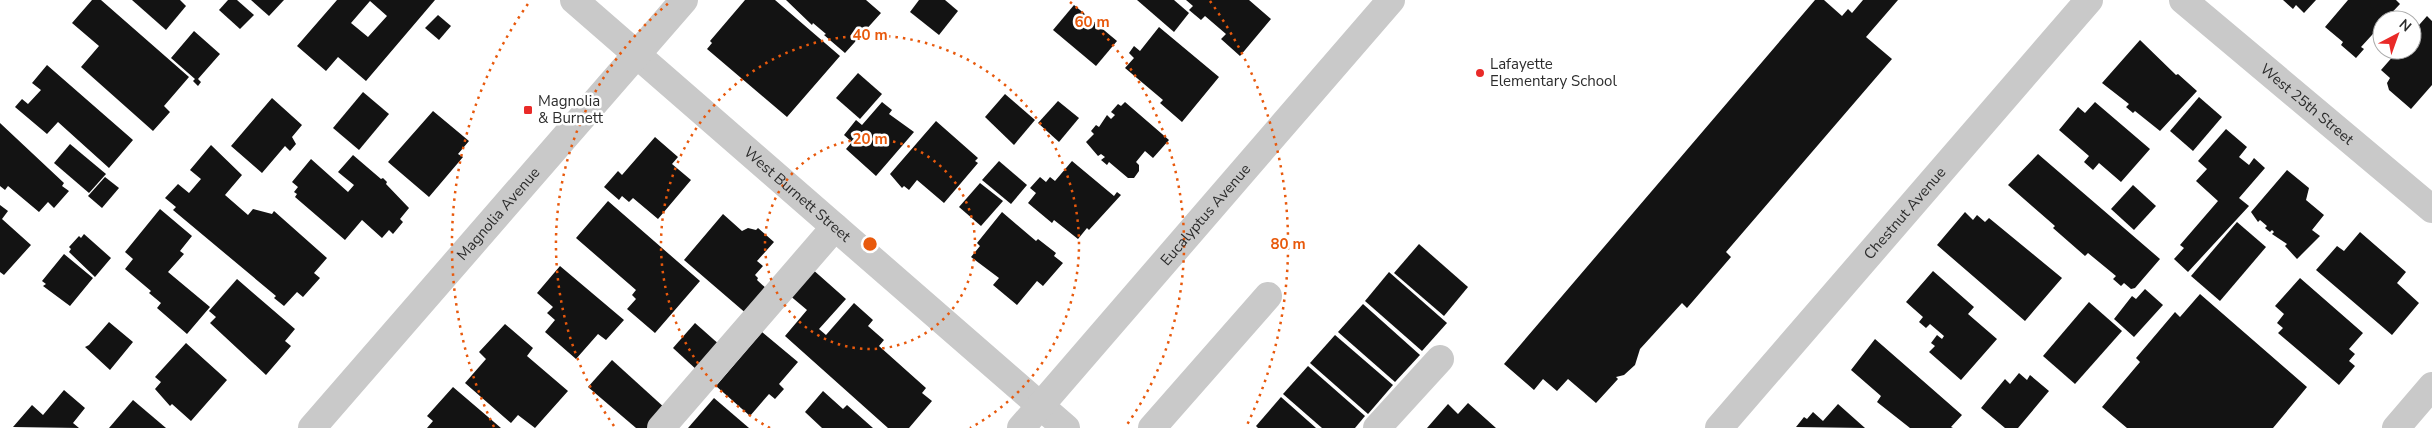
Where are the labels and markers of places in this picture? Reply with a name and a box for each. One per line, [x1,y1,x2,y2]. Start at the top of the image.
place label: Lafayette Elementary School [1490,54,1617,91]
marker: Lafayette Elementary School [1474,67,1486,79]
place label: Magnolia & Burnett [538,91,604,128]
marker: Magnolia & Burnett [522,104,534,116]
centre of rings [861,235,879,253]

